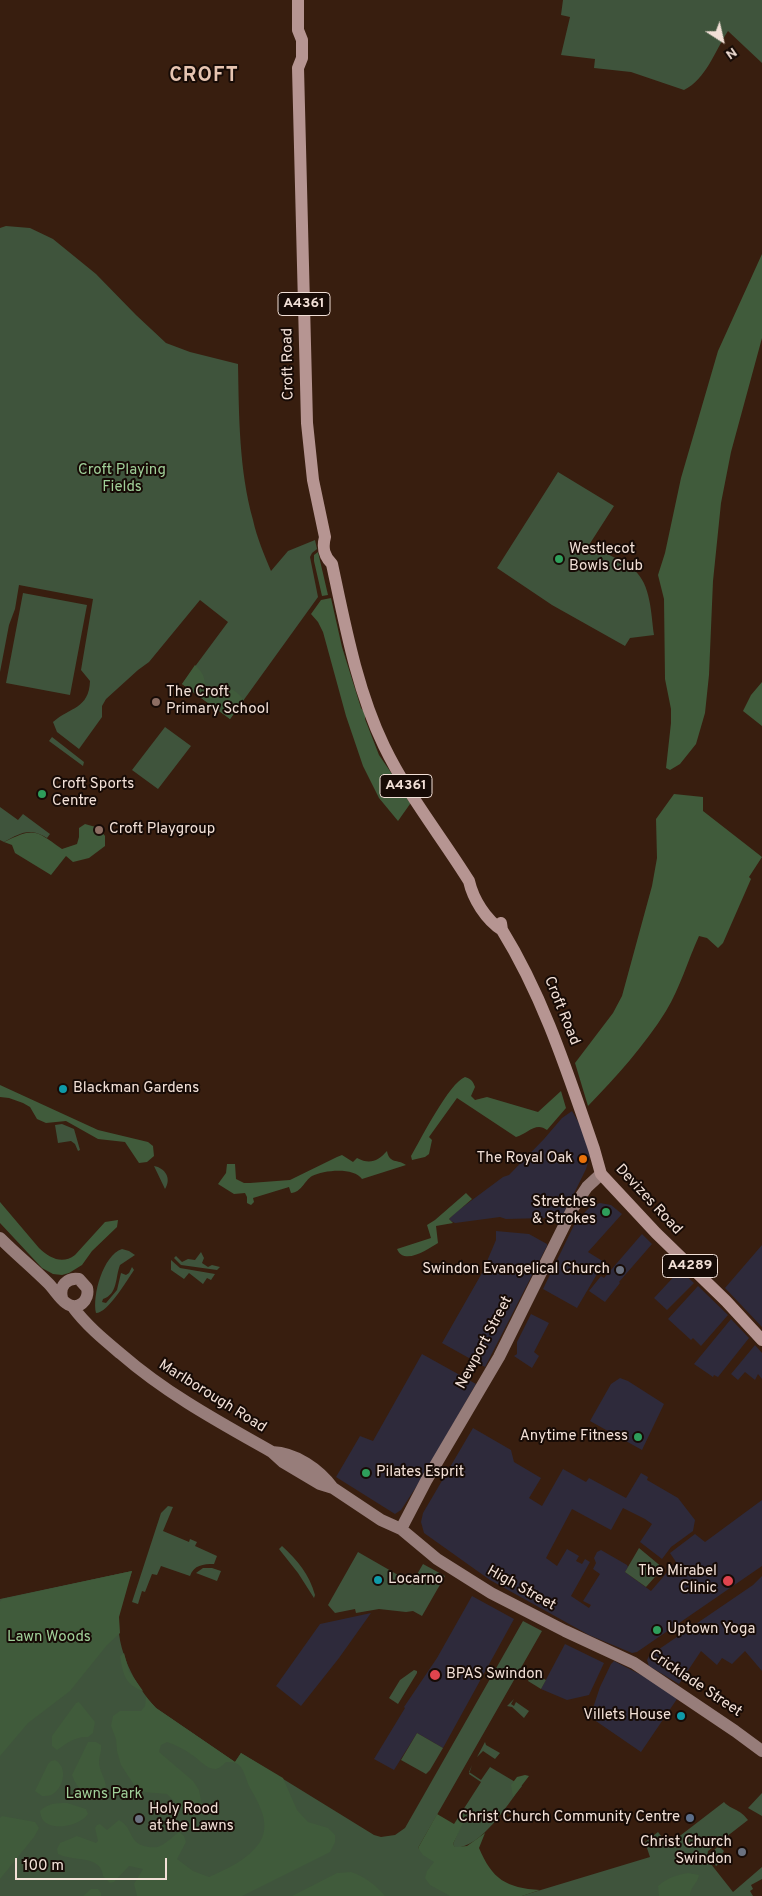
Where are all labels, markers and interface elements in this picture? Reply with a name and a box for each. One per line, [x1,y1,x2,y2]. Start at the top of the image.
north arrow [697,15,747,65]
text: N [722,43,740,63]
district label: CROFT [169,65,239,89]
road number: A4361 [278,292,330,316]
street label: Croft Road [279,328,299,400]
park label: Croft Playing Fields [78,462,166,497]
place label: Westlecot Bowls Club [569,541,643,576]
marker: Westlecot Bowls Club [553,553,565,565]
place label: The Croft Primary School [166,684,269,719]
marker: The Croft Primary School [150,696,162,708]
road number: A4361 [380,774,432,798]
place label: Croft Sports Centre [52,776,134,811]
marker: Croft Sports Centre [36,788,48,800]
place label: Croft Playgroup [109,821,215,839]
marker: Croft Playgroup [93,824,105,836]
street label: Croft Road [539,974,583,1048]
place label: Blackman Gardens [73,1080,199,1098]
marker: Blackman Gardens [57,1083,69,1095]
place label: The Royal Oak [477,1150,573,1168]
marker: The Royal Oak [577,1153,589,1165]
street label: Devizes Road [611,1161,685,1239]
place label: Stretches & Strokes [532,1194,596,1229]
marker: Stretches & Strokes [600,1206,612,1218]
road number: A4289 [662,1254,718,1278]
place label: Swindon Evangelical Church [422,1261,610,1279]
marker: Swindon Evangelical Church [614,1264,626,1276]
street label: Newport Street [453,1293,517,1393]
street label: Marlborough Road [155,1357,269,1437]
place label: Anytime Fitness [520,1428,628,1446]
marker: Anytime Fitness [632,1431,644,1443]
place label: Pilates Esprit [376,1464,464,1482]
marker: Pilates Esprit [360,1467,372,1479]
street label: High Street [483,1563,559,1615]
place label: The Mirabel Clinic [638,1563,717,1598]
place label: Locarno [388,1571,443,1589]
marker: Locarno [372,1574,384,1586]
marker: The Mirabel Clinic [721,1574,735,1588]
place label: Uptown Yoga [667,1621,755,1639]
marker: Uptown Yoga [651,1624,663,1636]
park label: Lawn Woods [7,1629,91,1647]
street label: Cricklade Street [645,1646,745,1722]
place label: BPAS Swindon [446,1666,543,1684]
marker: BPAS Swindon [428,1668,442,1682]
place label: Villets House [583,1707,671,1725]
marker: Villets House [675,1710,687,1722]
park label: Lawns Park [66,1786,142,1804]
place label: Holy Rood at the Lawns [149,1801,234,1836]
place label: Christ Church Community Centre [458,1809,680,1827]
marker: Christ Church Community Centre [684,1812,696,1824]
marker: Holy Rood at the Lawns [133,1813,145,1825]
place label: Christ Church Swindon [640,1834,732,1869]
marker: Christ Church Swindon [736,1846,748,1858]
scale bar [18,1848,170,1880]
text: 100 m [23,1857,64,1876]

